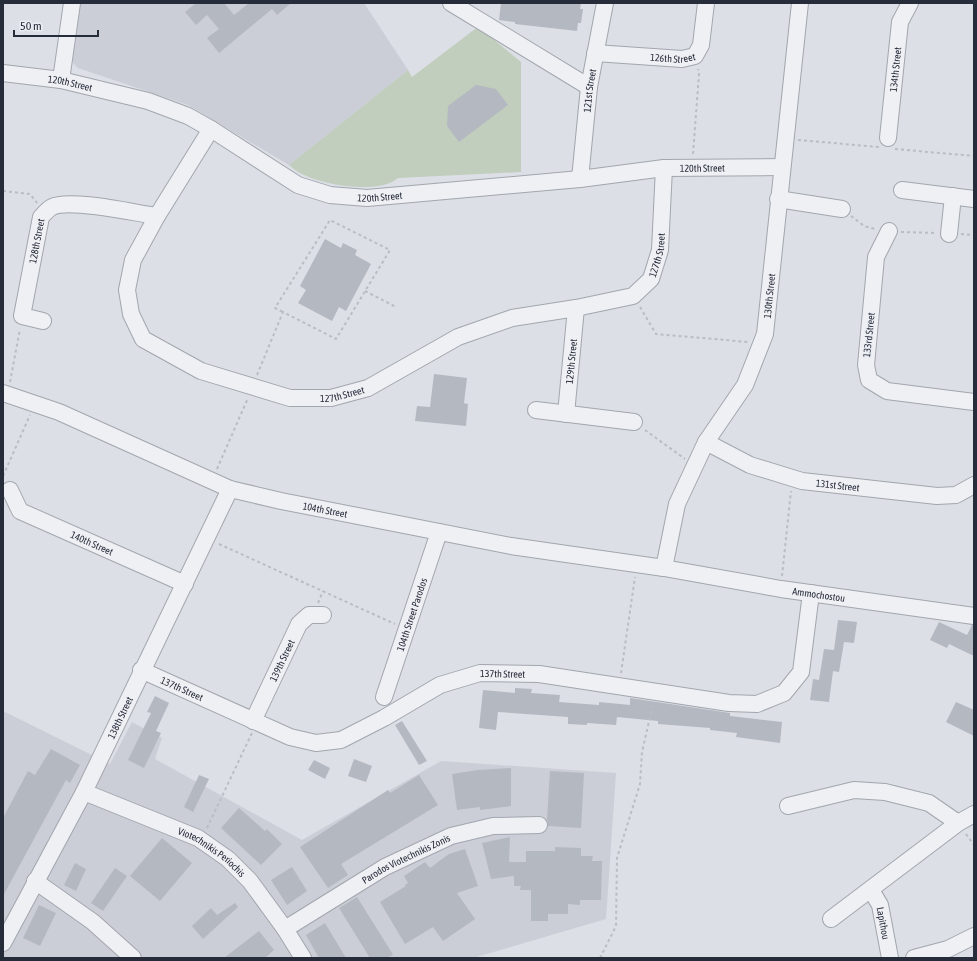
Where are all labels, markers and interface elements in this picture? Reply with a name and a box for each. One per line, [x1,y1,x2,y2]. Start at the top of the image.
scale bar [14,12,98,38]
text: 50 m [20,19,42,33]
street label: 134th Street [887,46,903,92]
street label: 126th Street [650,51,696,65]
street label: 121st Street [581,68,598,113]
street label: 120th Street [47,73,94,93]
street label: 120th Street [680,162,725,173]
street label: 120th Street [357,189,403,204]
street label: 128th Street [27,218,46,264]
street label: 127th Street [646,233,666,279]
street label: 130th Street [761,273,777,319]
street label: 133rd Street [861,312,877,358]
street label: 129th Street [563,338,579,384]
street label: 127th Street [320,384,366,404]
street label: 131st Street [815,477,860,493]
street label: 104th Street [302,500,348,519]
street label: 140th Street [69,529,115,557]
street label: 104th Street Parodos [394,576,429,653]
street label: Ammochostou [792,585,846,603]
street label: 139th Street [267,638,296,683]
street label: 137th Street [480,668,526,679]
street label: 137th Street [159,674,205,703]
street label: 138th Street [105,695,135,740]
street label: Viotechnikis Periochis [177,825,248,879]
street label: Parodos Viotechnikis Zonis [360,832,452,886]
street label: Lapithou [875,906,892,941]

